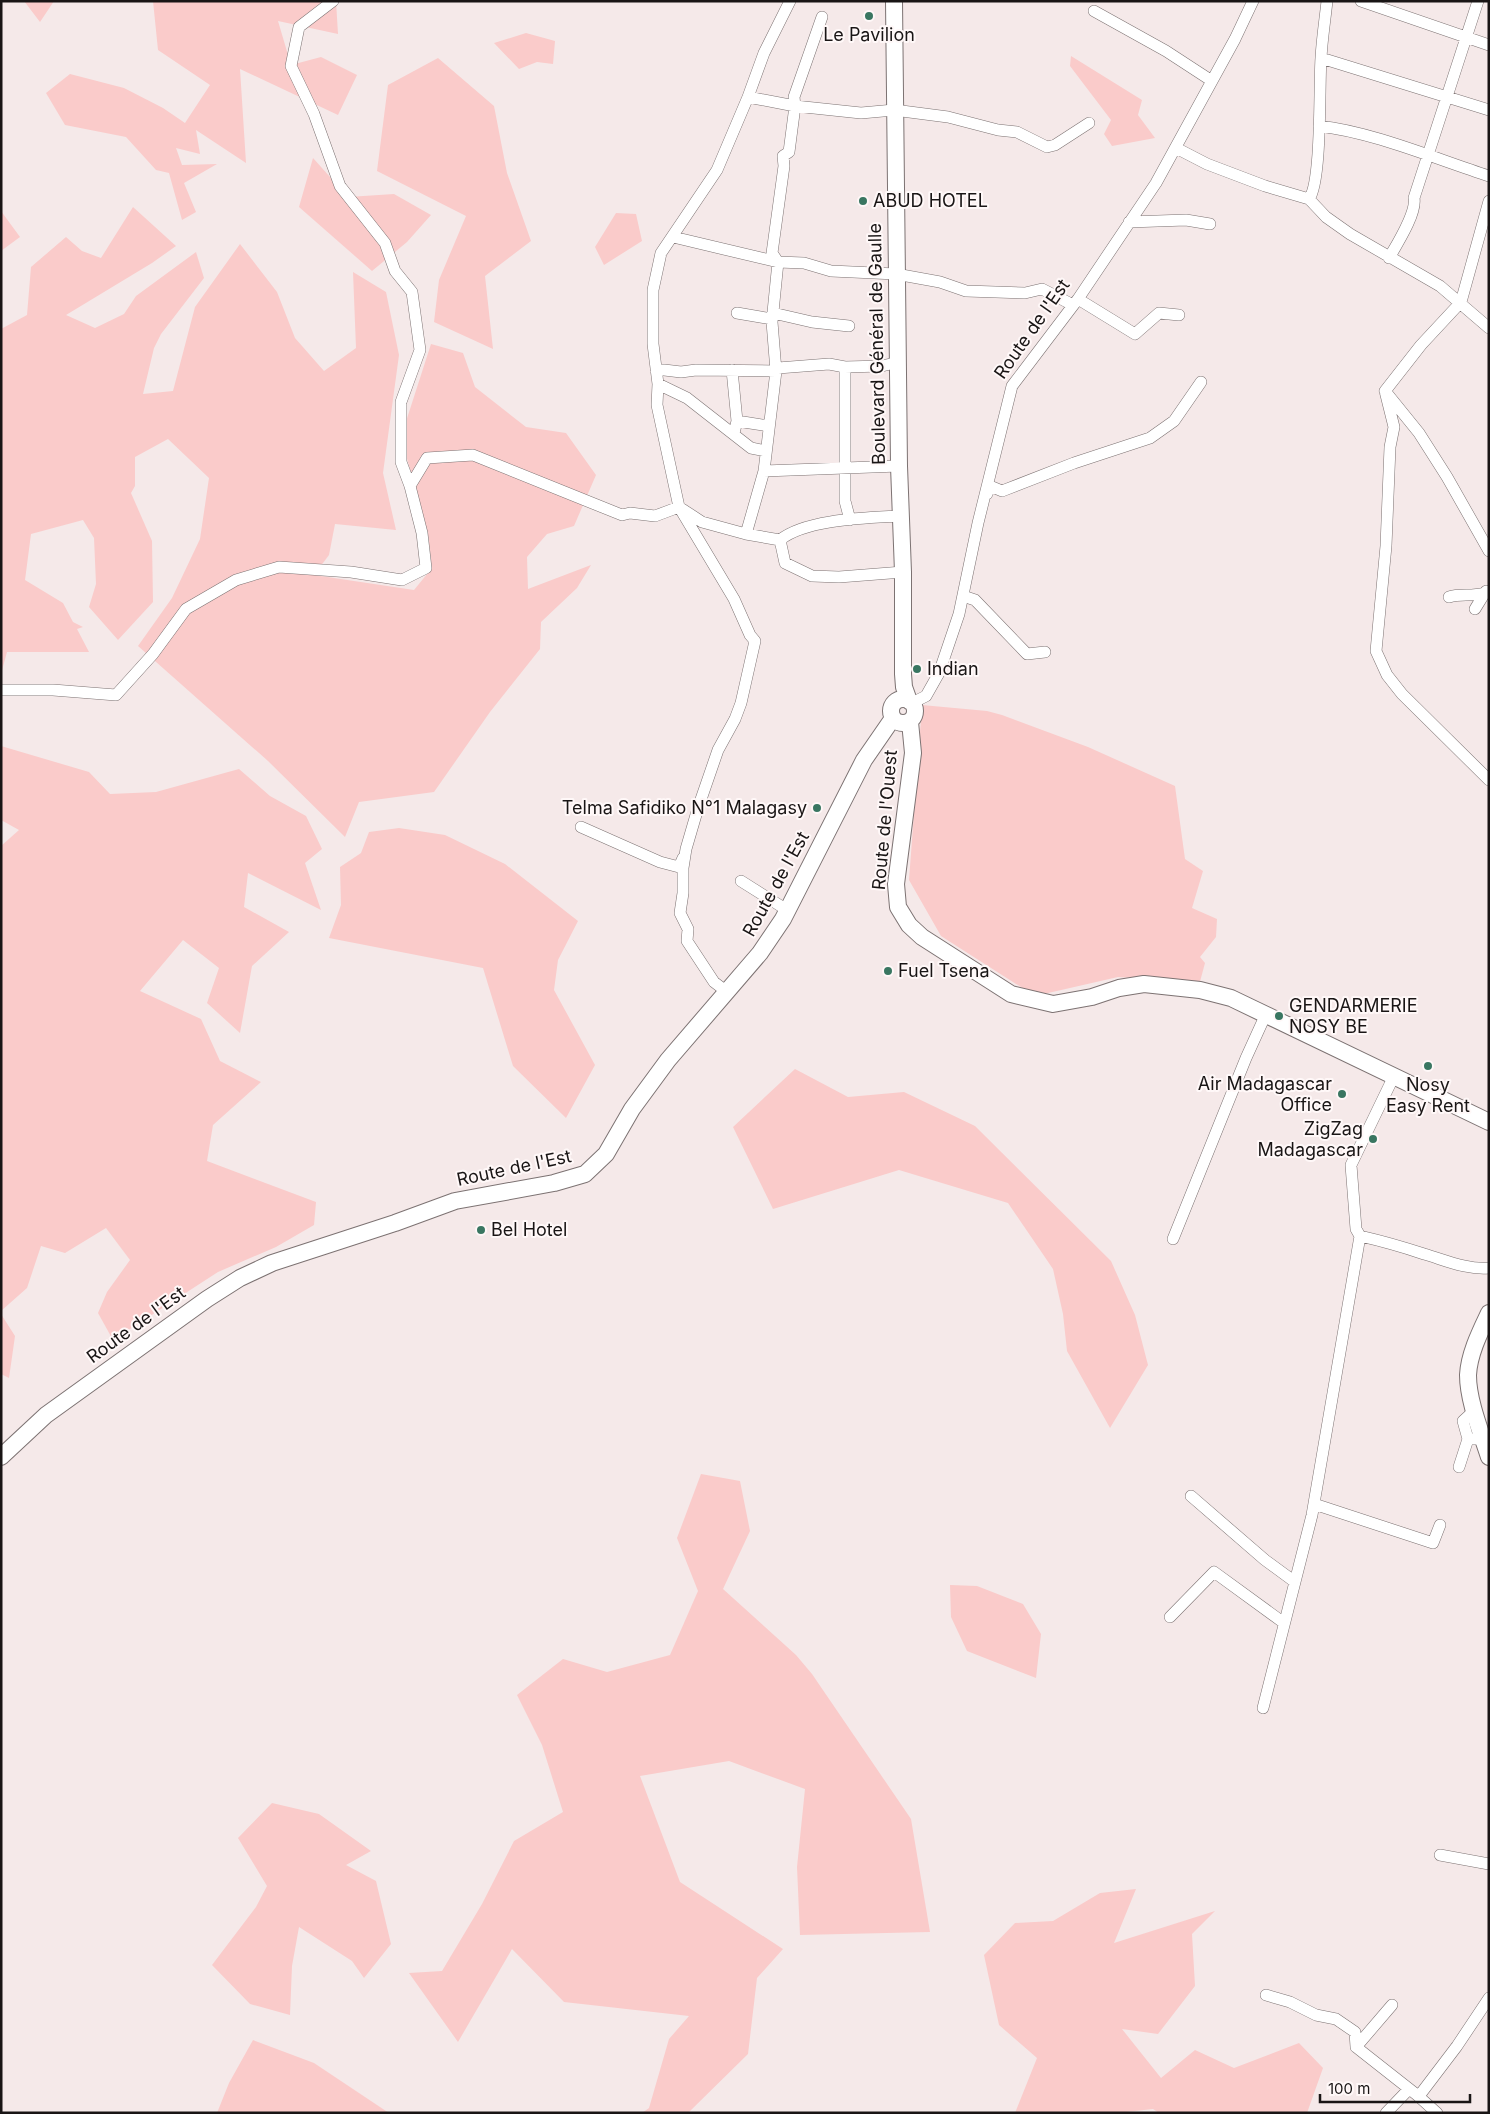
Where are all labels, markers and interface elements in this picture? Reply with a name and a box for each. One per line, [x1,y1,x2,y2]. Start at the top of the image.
marker: Le Pavilion [863,10,875,22]
place label: Le Pavilion [823,24,915,45]
place label: ABUD HOTEL [873,190,988,211]
marker: ABUD HOTEL [857,195,869,207]
street label: Boulevard Général de Gaulle [864,223,889,465]
street label: Route de l'Est [990,275,1074,382]
place label: Indian [927,658,979,679]
marker: Indian [911,663,923,675]
street label: Route de l'Ouest [868,749,901,891]
place label: Telma Safidiko N°1 Malagasy [562,797,807,818]
marker: Telma Safidiko N°1 Malagasy [811,802,823,814]
street label: Route de l'Est [738,828,813,940]
place label: Fuel Tsena [898,960,990,981]
marker: Fuel Tsena [882,965,894,977]
place label: GENDARMERIE NOSY BE [1289,995,1418,1037]
marker: GENDARMERIE NOSY BE [1273,1010,1285,1022]
marker: Nosy Easy Rent [1422,1060,1434,1072]
place label: Air Madagascar Office [1198,1073,1332,1115]
place label: Nosy Easy Rent [1386,1074,1470,1116]
marker: Air Madagascar Office [1336,1088,1348,1100]
place label: ZigZag Madagascar [1258,1118,1363,1160]
marker: ZigZag Madagascar [1367,1133,1379,1145]
street label: Route de l'Est [455,1145,573,1190]
place label: Bel Hotel [491,1219,567,1240]
marker: Bel Hotel [475,1224,487,1236]
street label: Route de l'Est [82,1282,189,1367]
scale bar [1320,2072,1470,2104]
text: 100 m [1328,2079,1370,2098]

